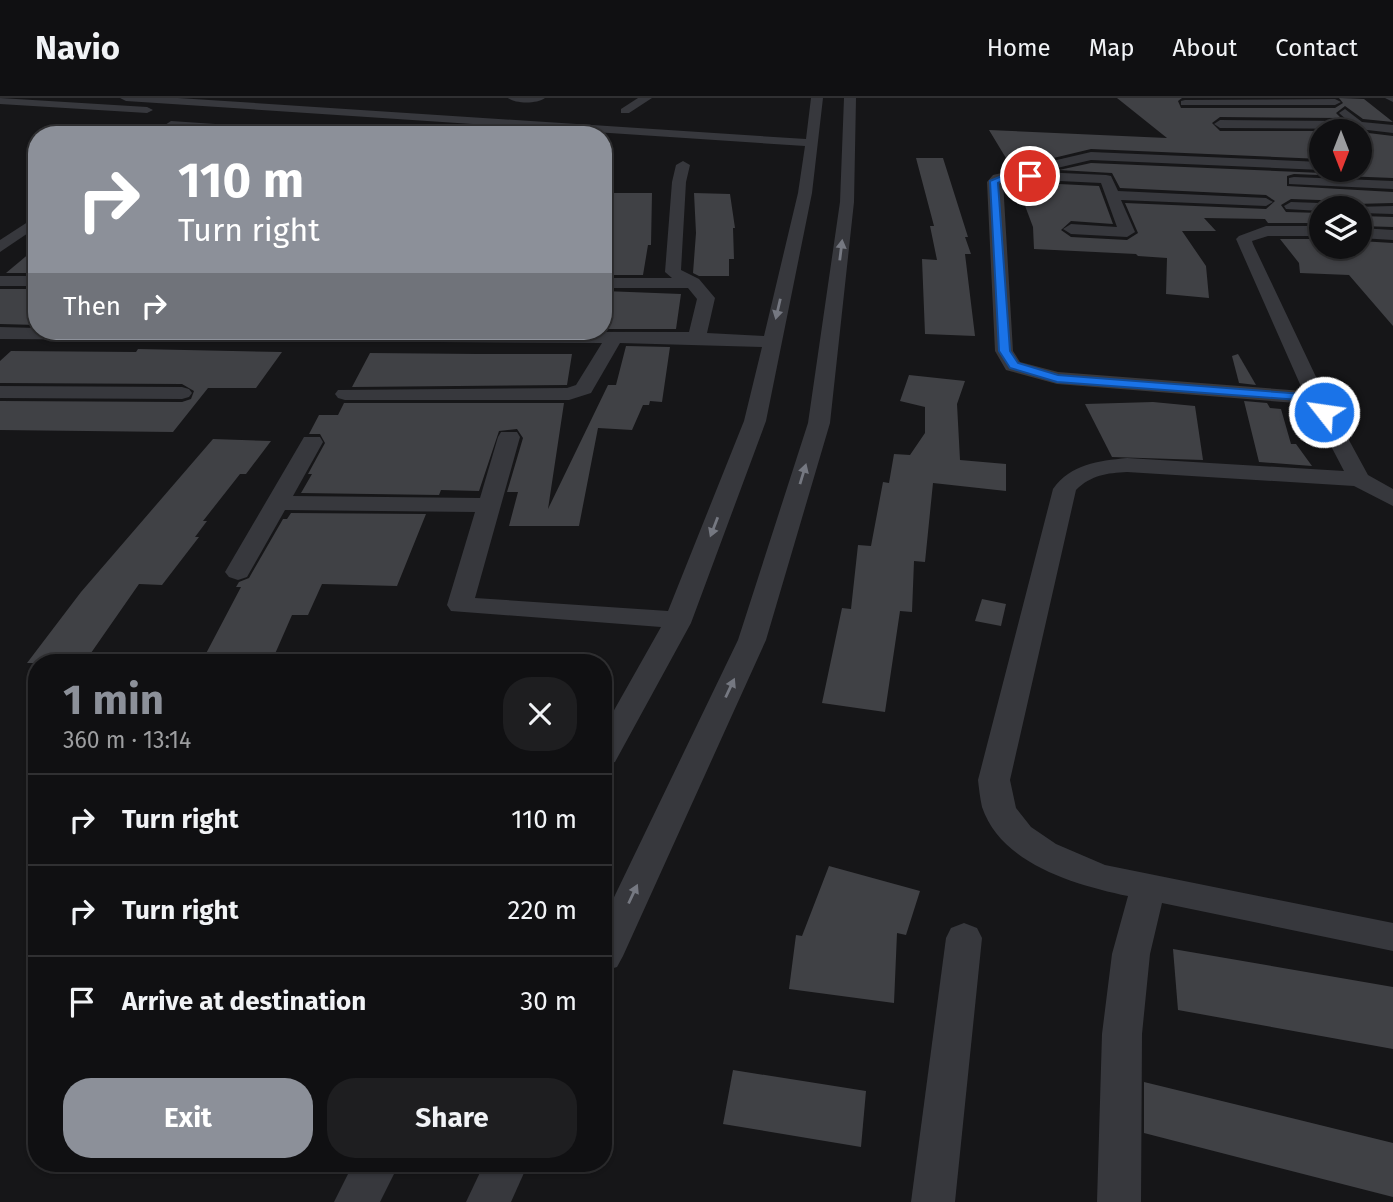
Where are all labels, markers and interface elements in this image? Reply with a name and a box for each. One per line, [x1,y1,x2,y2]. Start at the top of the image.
text: Navio [35,28,120,68]
text: Home [987,34,1051,62]
text: Map [1089,34,1135,62]
text: About [1173,34,1237,62]
text: Contact [1275,34,1358,62]
north arrow [1309,119,1372,182]
map controls [1309,119,1372,259]
pin [1000,146,1060,206]
text: 110 m [178,151,304,210]
icon: right [63,154,154,245]
icon: arrive [1011,157,1049,195]
button: layers [1309,196,1372,259]
text: Turn right [178,211,320,249]
one-way arrow [835,239,846,261]
icon: right [135,287,173,325]
text: Then [63,291,121,322]
one-way arrow [772,299,783,321]
position arrow [1287,375,1361,449]
one-way arrow [799,463,809,484]
one-way arrow [709,517,720,538]
text: 1 min [63,675,164,725]
button: close [503,677,577,751]
one-way arrow [725,678,736,699]
text: 360 m · 13:14 [63,726,191,754]
icon: right [63,801,101,839]
text: Turn right [122,804,239,835]
text: 110 m [511,804,577,835]
one-way arrow [627,884,639,904]
icon: right [63,892,101,930]
text: Turn right [122,895,239,926]
text: 220 m [508,895,577,926]
icon: arrive [63,983,101,1021]
text: Arrive at destination [122,986,366,1017]
text: 30 m [520,986,577,1017]
button: Exit [63,1078,313,1158]
button: Share [327,1078,577,1158]

